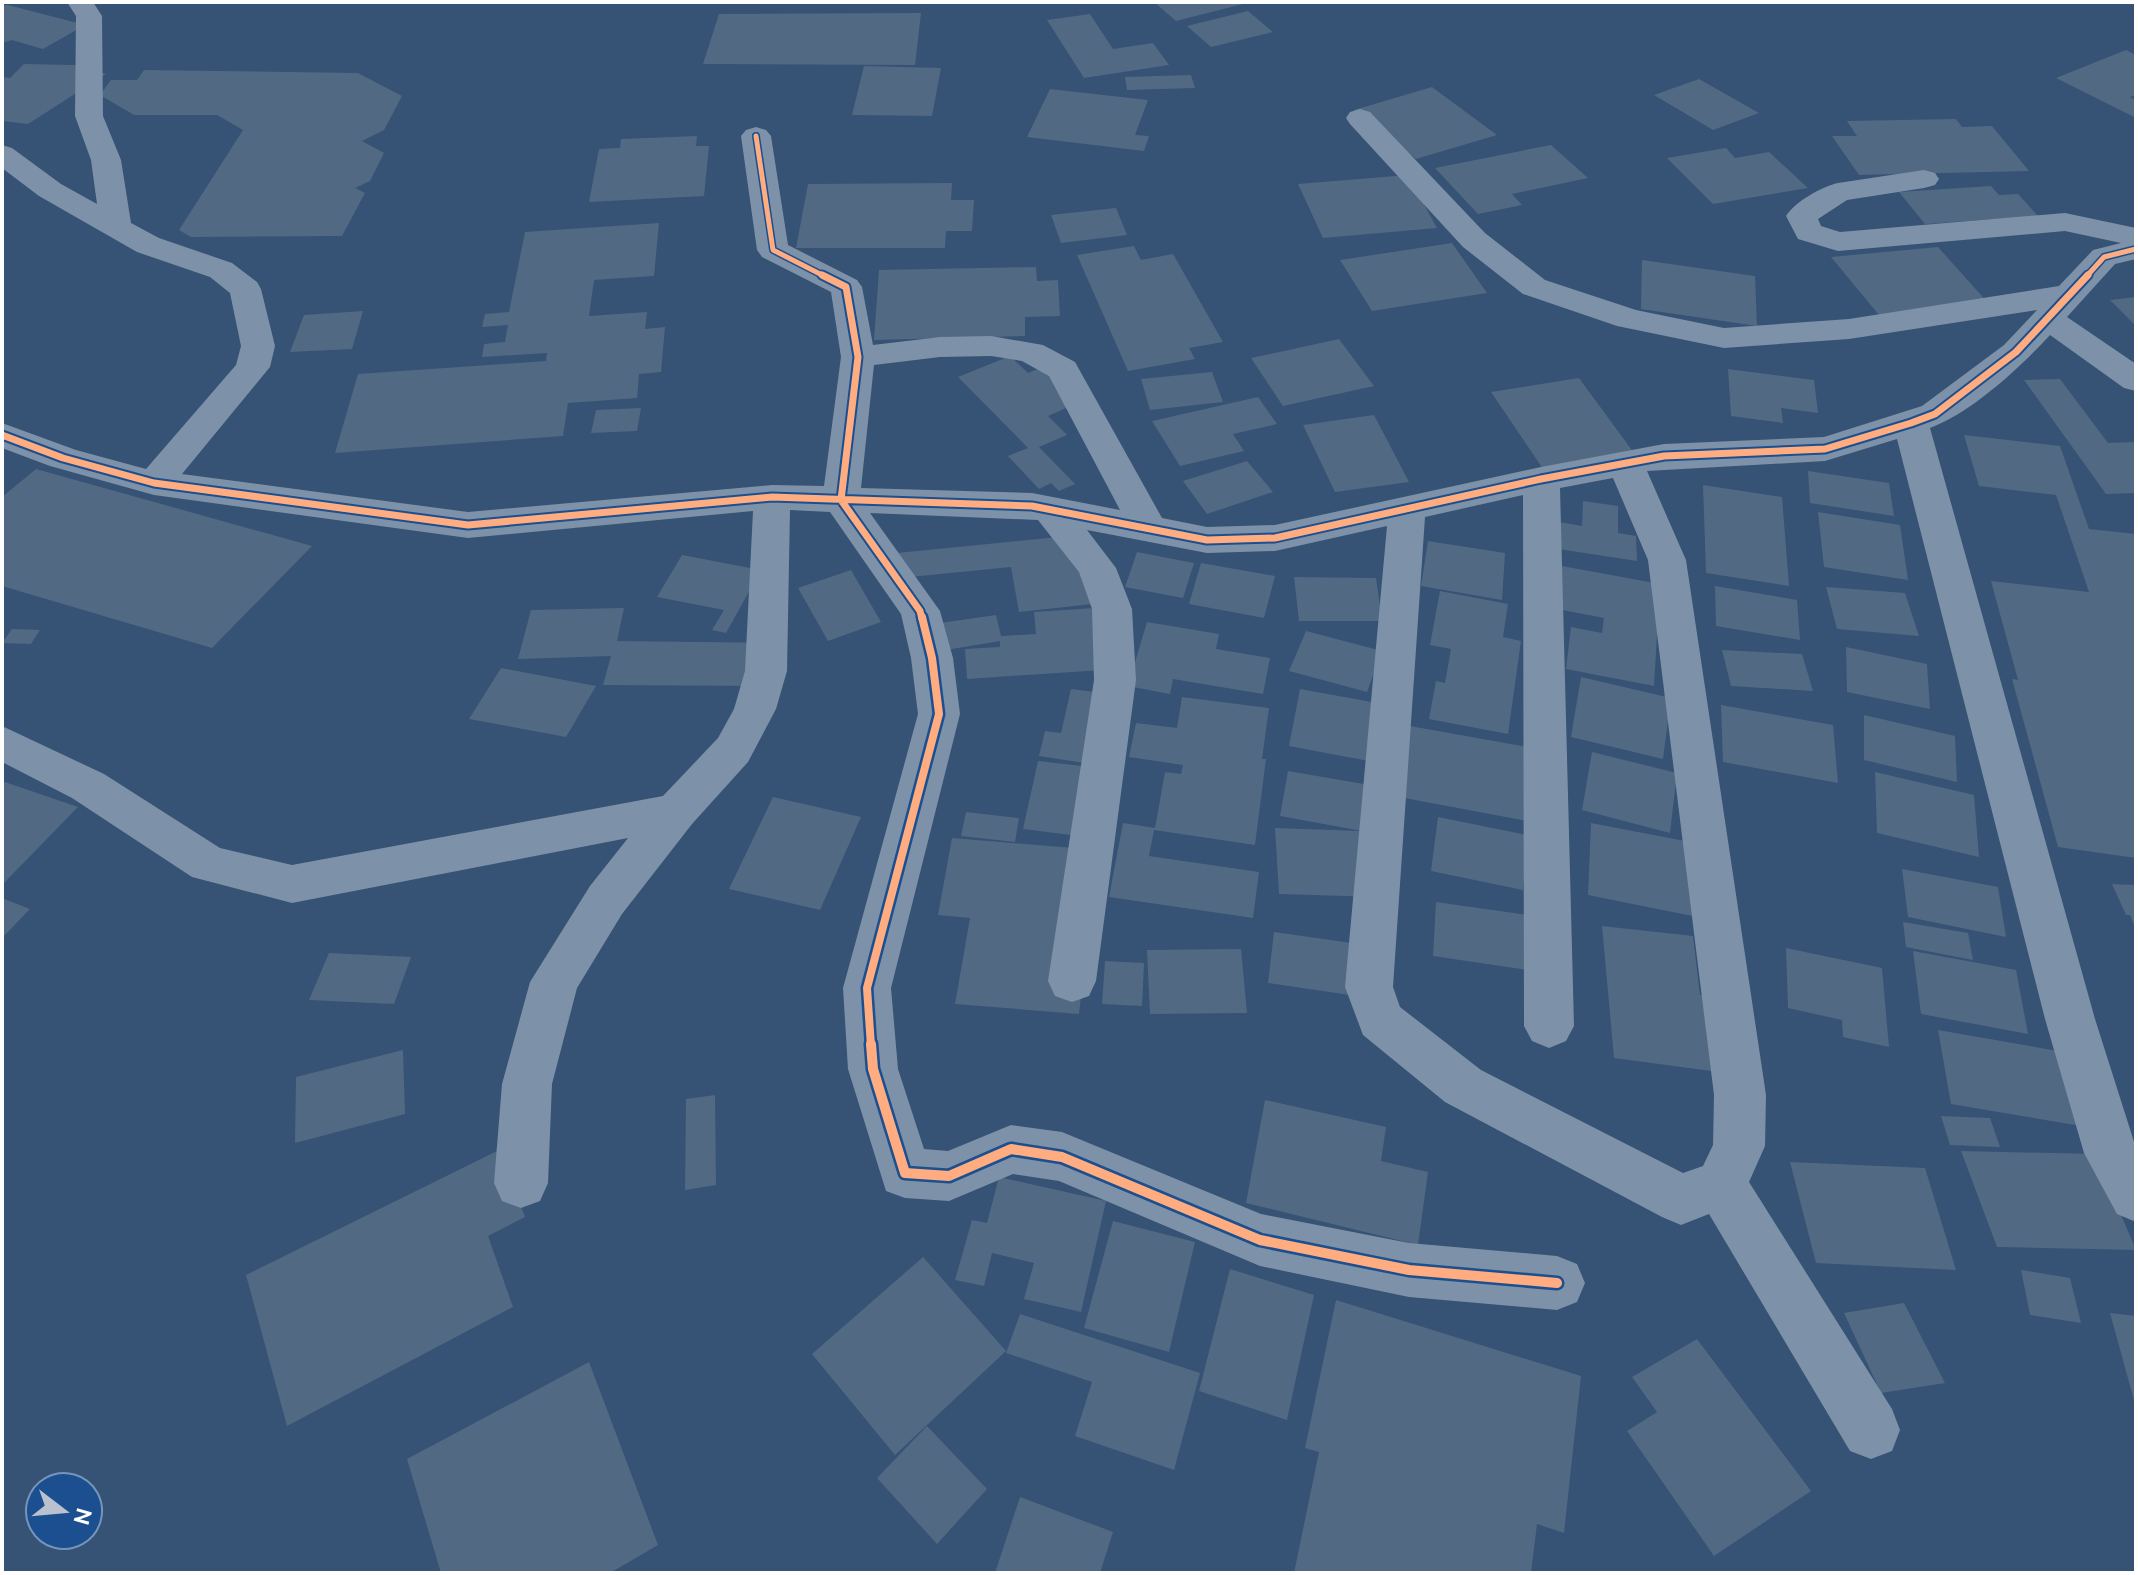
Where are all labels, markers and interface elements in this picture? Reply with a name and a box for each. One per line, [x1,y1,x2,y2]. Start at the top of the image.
north arrow [24,1471,104,1551]
text: N [69,1505,98,1528]

